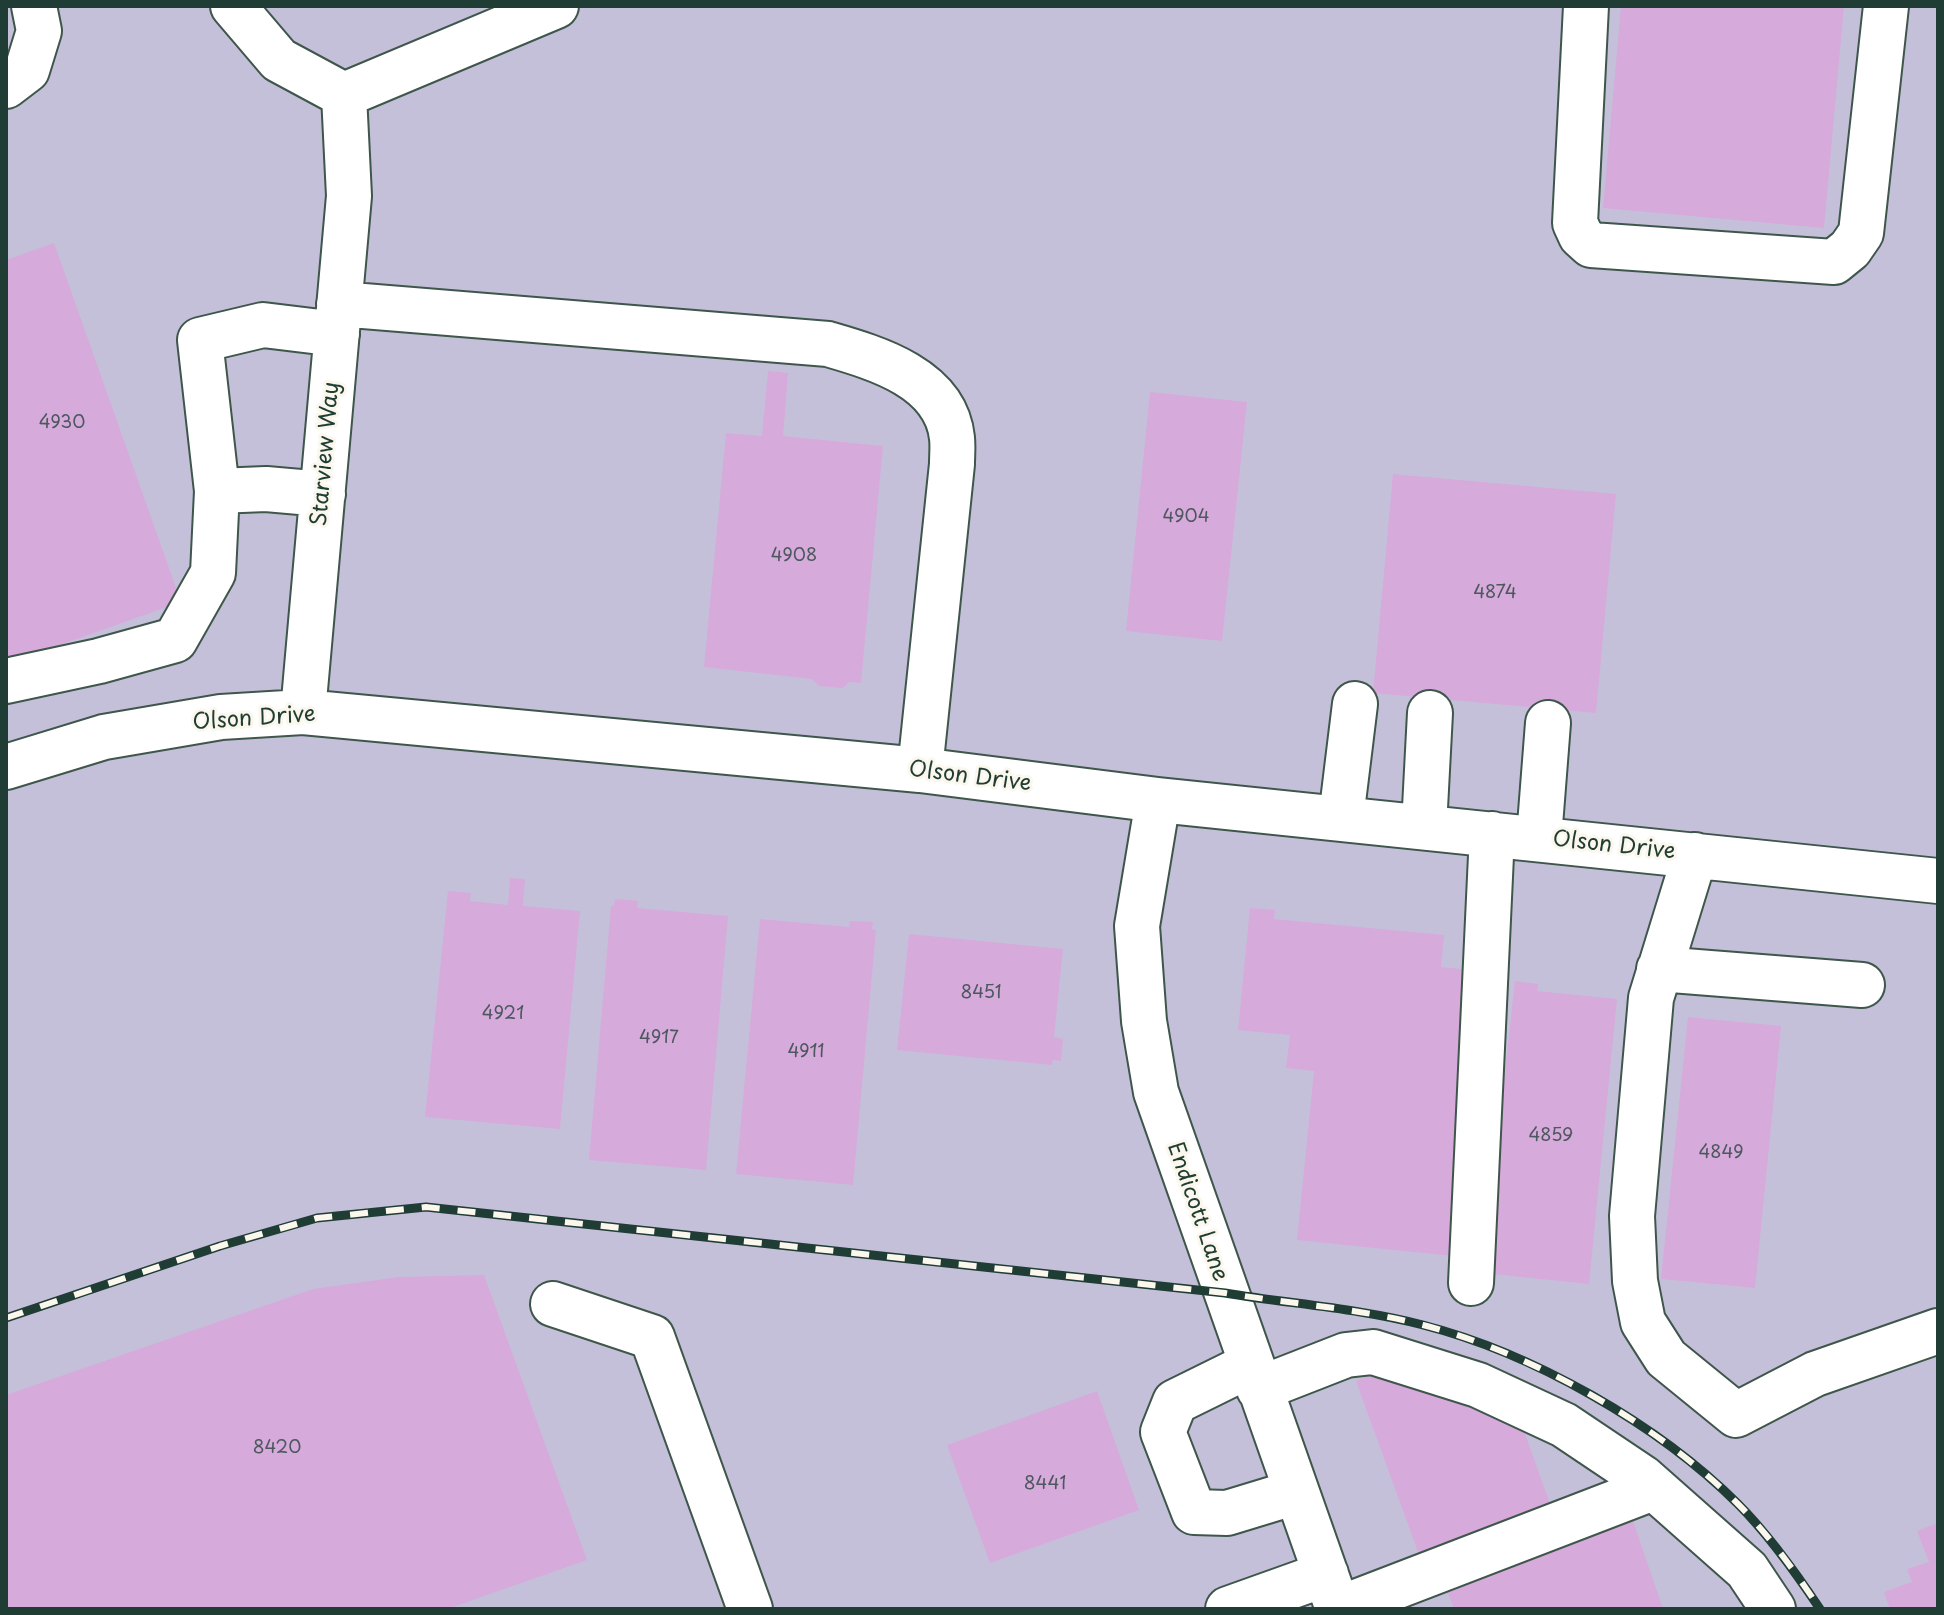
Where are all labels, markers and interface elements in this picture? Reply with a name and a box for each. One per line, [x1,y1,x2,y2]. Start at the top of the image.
street label: Starview Way [307,381,345,527]
house number: 4930 [39,412,85,434]
house number: 4904 [1162,506,1210,528]
house number: 4908 [771,545,817,567]
house number: 4874 [1473,582,1517,604]
street label: Olson Drive [192,702,316,736]
street label: Olson Drive [907,756,1033,798]
street label: Olson Drive [1551,826,1677,866]
house number: 8451 [960,982,1002,1004]
house number: 4921 [482,1003,524,1025]
house number: 4917 [639,1027,679,1049]
house number: 4911 [787,1041,825,1063]
house number: 4859 [1529,1125,1573,1147]
street label: Endicott Lane [1161,1139,1233,1285]
house number: 4849 [1698,1142,1744,1164]
house number: 8420 [253,1437,301,1459]
house number: 8441 [1024,1473,1066,1495]

